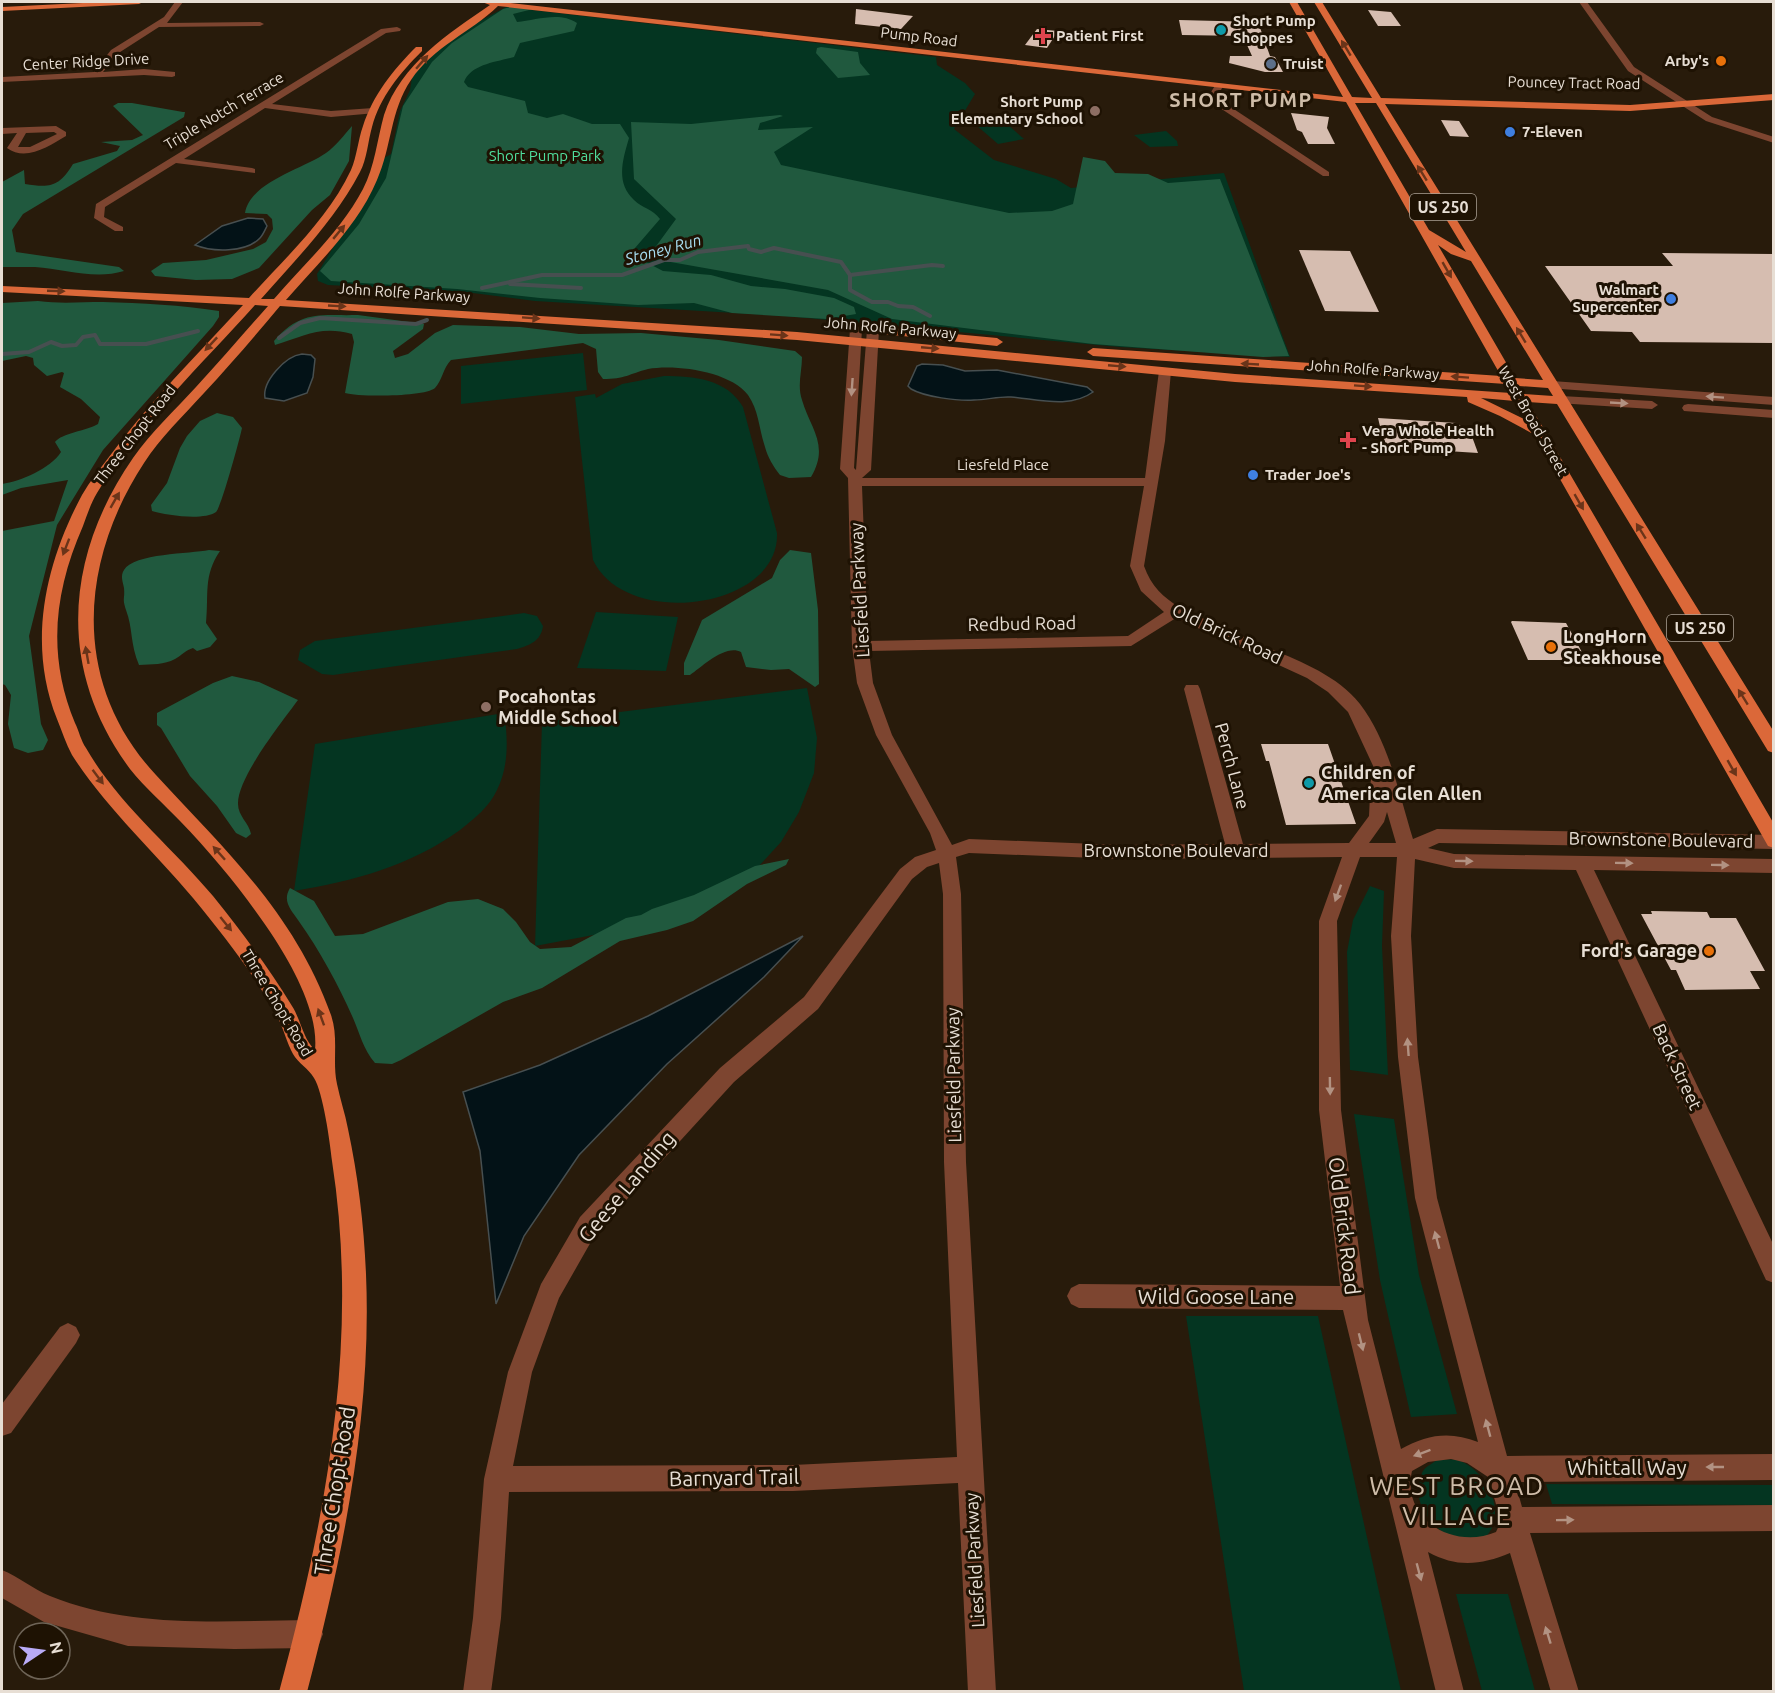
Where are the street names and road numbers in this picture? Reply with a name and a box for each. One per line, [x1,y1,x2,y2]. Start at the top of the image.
street label: Pump Road [880,23,958,50]
street label: Center Ridge Drive [22,50,150,73]
street label: Triple Notch Terrace [161,68,286,153]
street label: Pouncey Tract Road [1508,73,1640,92]
road number: US 250 [1410,194,1476,220]
street label: John Rolfe Parkway [337,279,471,306]
street label: John Rolfe Parkway [823,313,957,342]
street label: John Rolfe Parkway [1306,356,1440,383]
street label: West Broad Street [1495,363,1572,479]
street label: Three Chopt Road [90,381,179,488]
street label: Liesfeld Place [957,456,1049,473]
street label: Liesfeld Parkway [845,522,873,658]
street label: Old Brick Road [1169,599,1286,667]
street label: Redbud Road [968,612,1076,634]
road number: US 250 [1667,615,1733,641]
street label: Perch Lane [1212,720,1254,811]
street label: Brownstone Boulevard [1568,827,1754,851]
street label: Brownstone Boulevard [1084,840,1268,860]
street label: Three Chopt Road [239,946,316,1059]
street label: Liesfeld Parkway [942,1007,964,1143]
street label: Back Street [1649,1020,1707,1113]
street label: Geese Landing [573,1126,680,1247]
street label: Old Brick Road [1325,1155,1365,1296]
street label: Wild Goose Lane [1138,1284,1294,1308]
street label: Three Chopt Road [309,1405,359,1577]
street label: Whittall Way [1567,1455,1687,1479]
street label: Barnyard Trail [669,1464,799,1490]
street label: Liesfeld Parkway [960,1492,988,1628]

